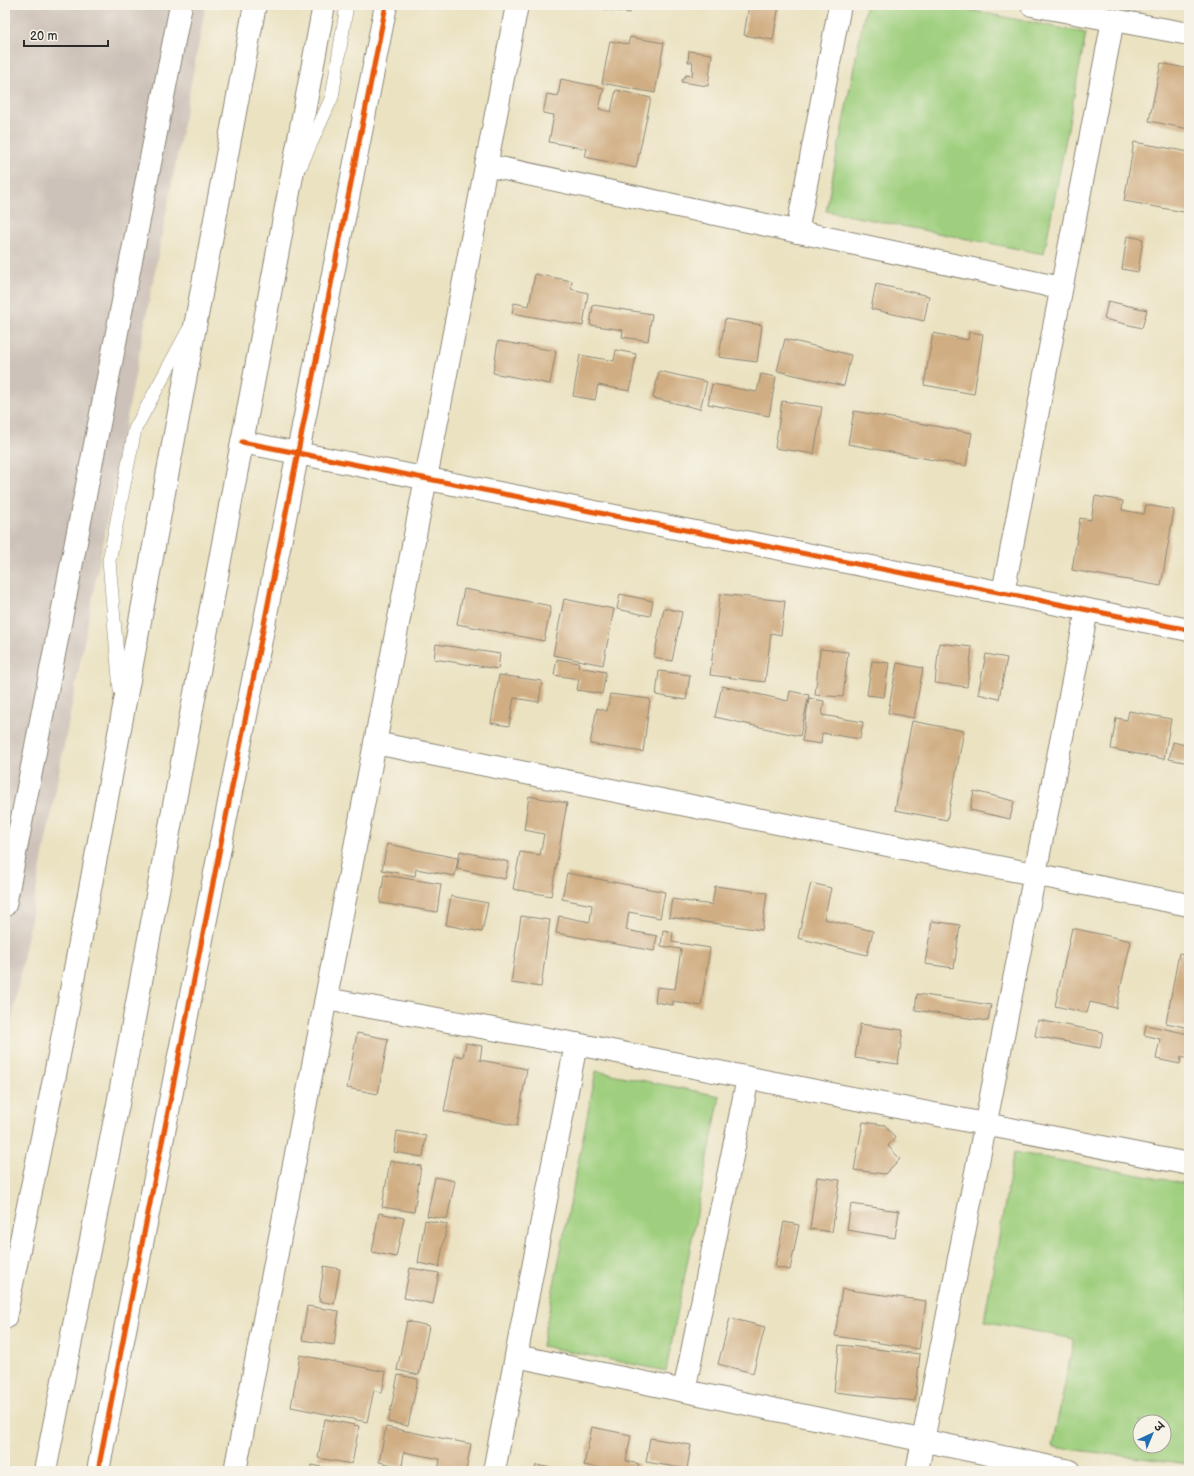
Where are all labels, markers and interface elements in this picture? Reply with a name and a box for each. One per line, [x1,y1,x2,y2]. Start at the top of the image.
scale bar [24,22,108,48]
text: 20 m [30,29,57,44]
north arrow [1132,1414,1172,1454]
text: उ [1151,1419,1167,1436]

